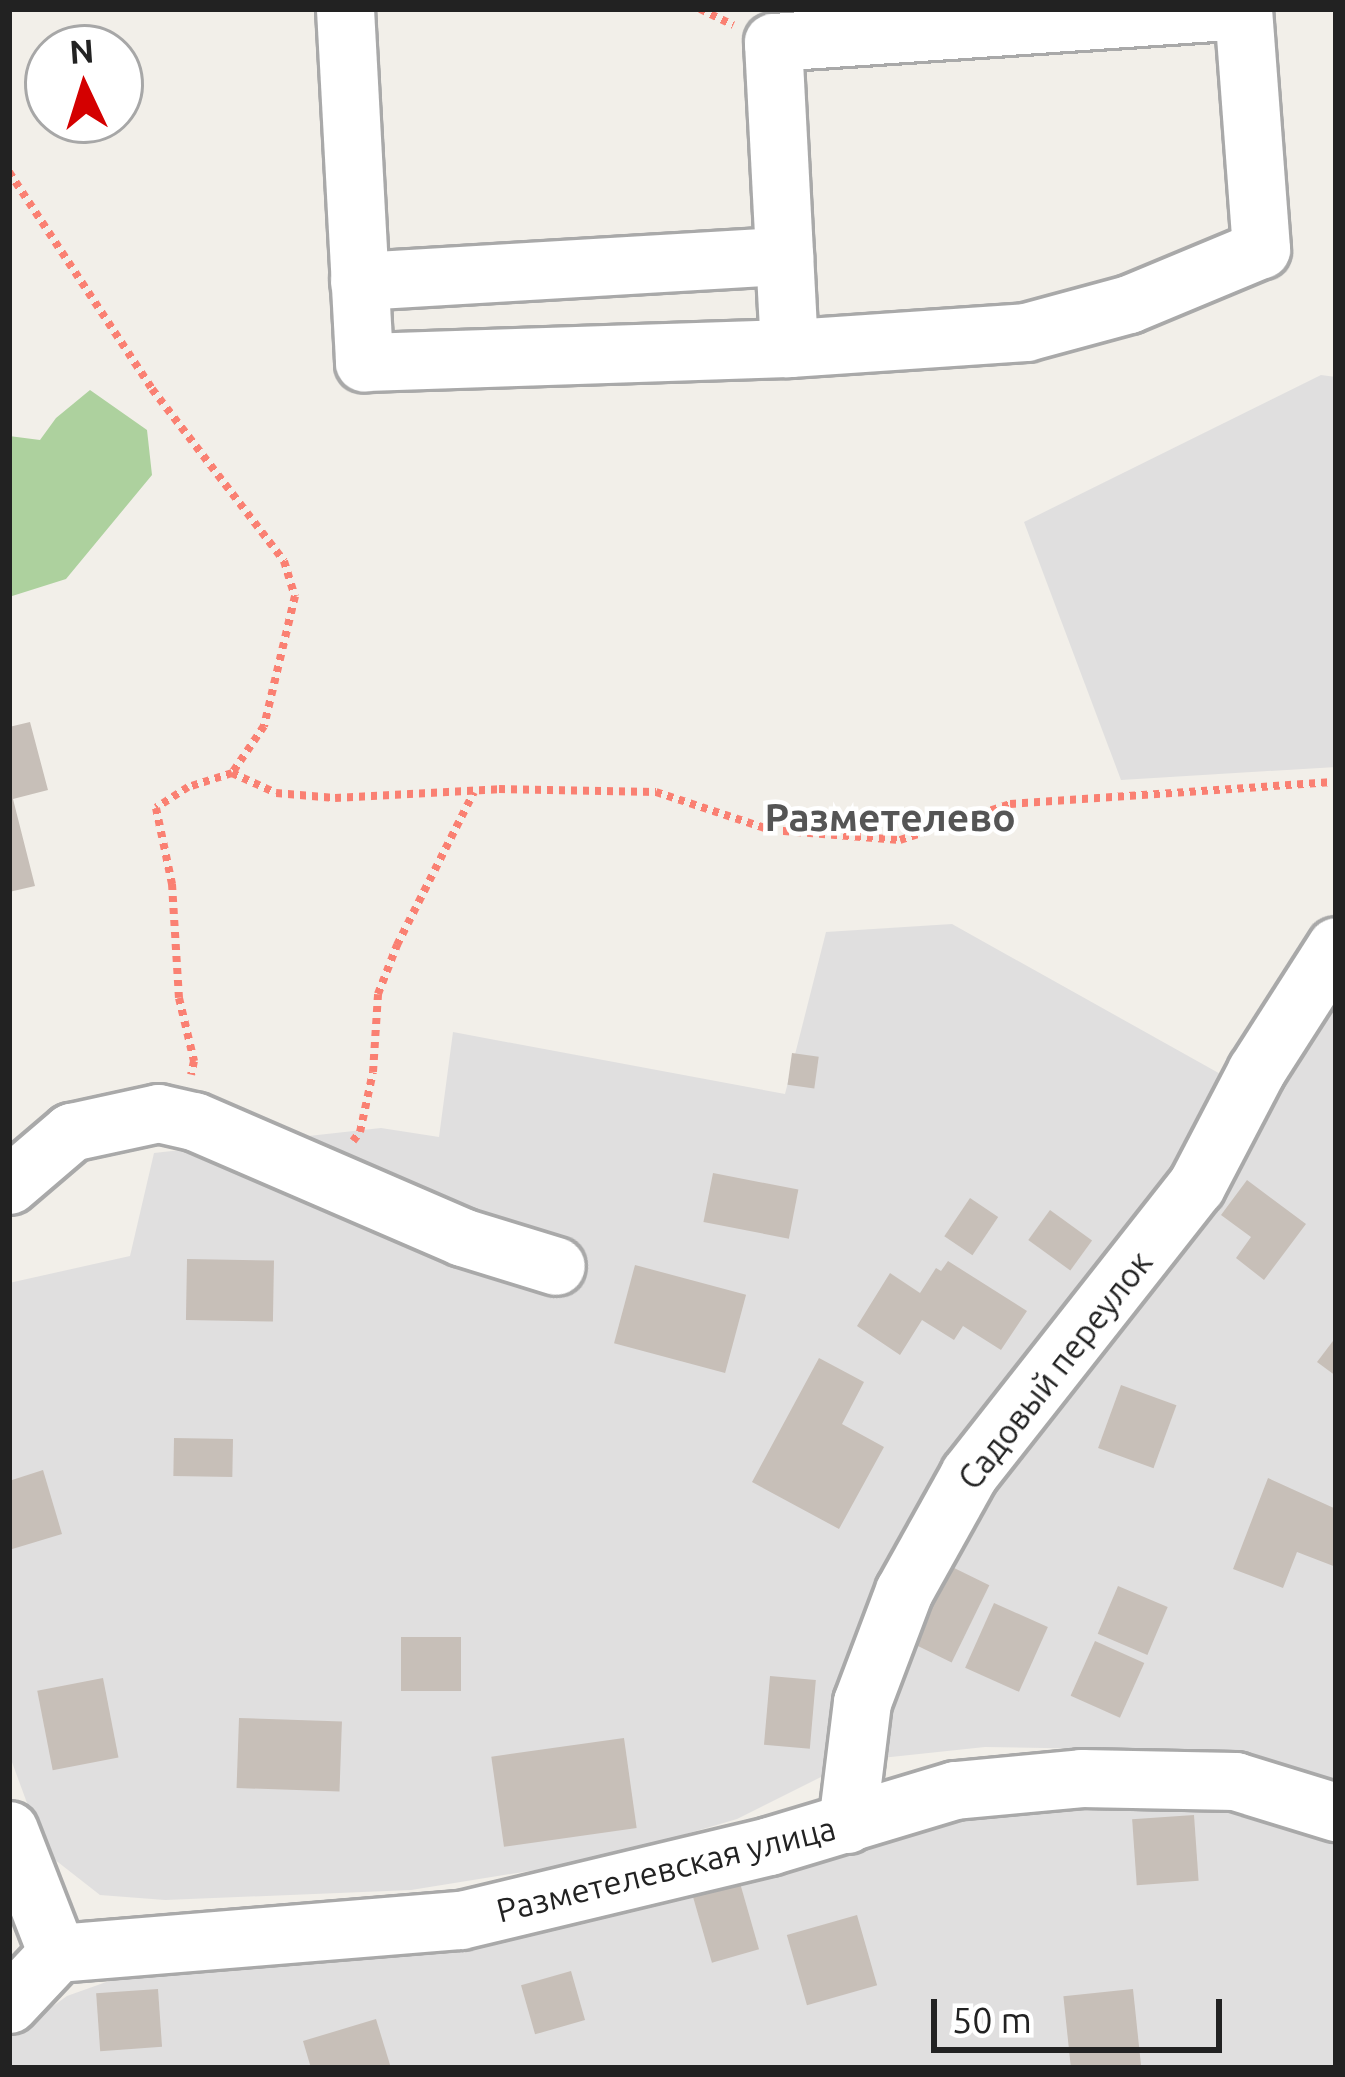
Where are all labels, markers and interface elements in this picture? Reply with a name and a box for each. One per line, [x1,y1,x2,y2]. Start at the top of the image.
north arrow [24,24,144,144]
text: N [68,31,95,70]
district label: Разметелево [764,794,1016,840]
street label: Садовый переулок [950,1243,1160,1497]
street label: Разметелевская улица [492,1808,840,1930]
scale bar [937,1975,1228,2049]
text: 50 m [952,1999,1032,2040]

